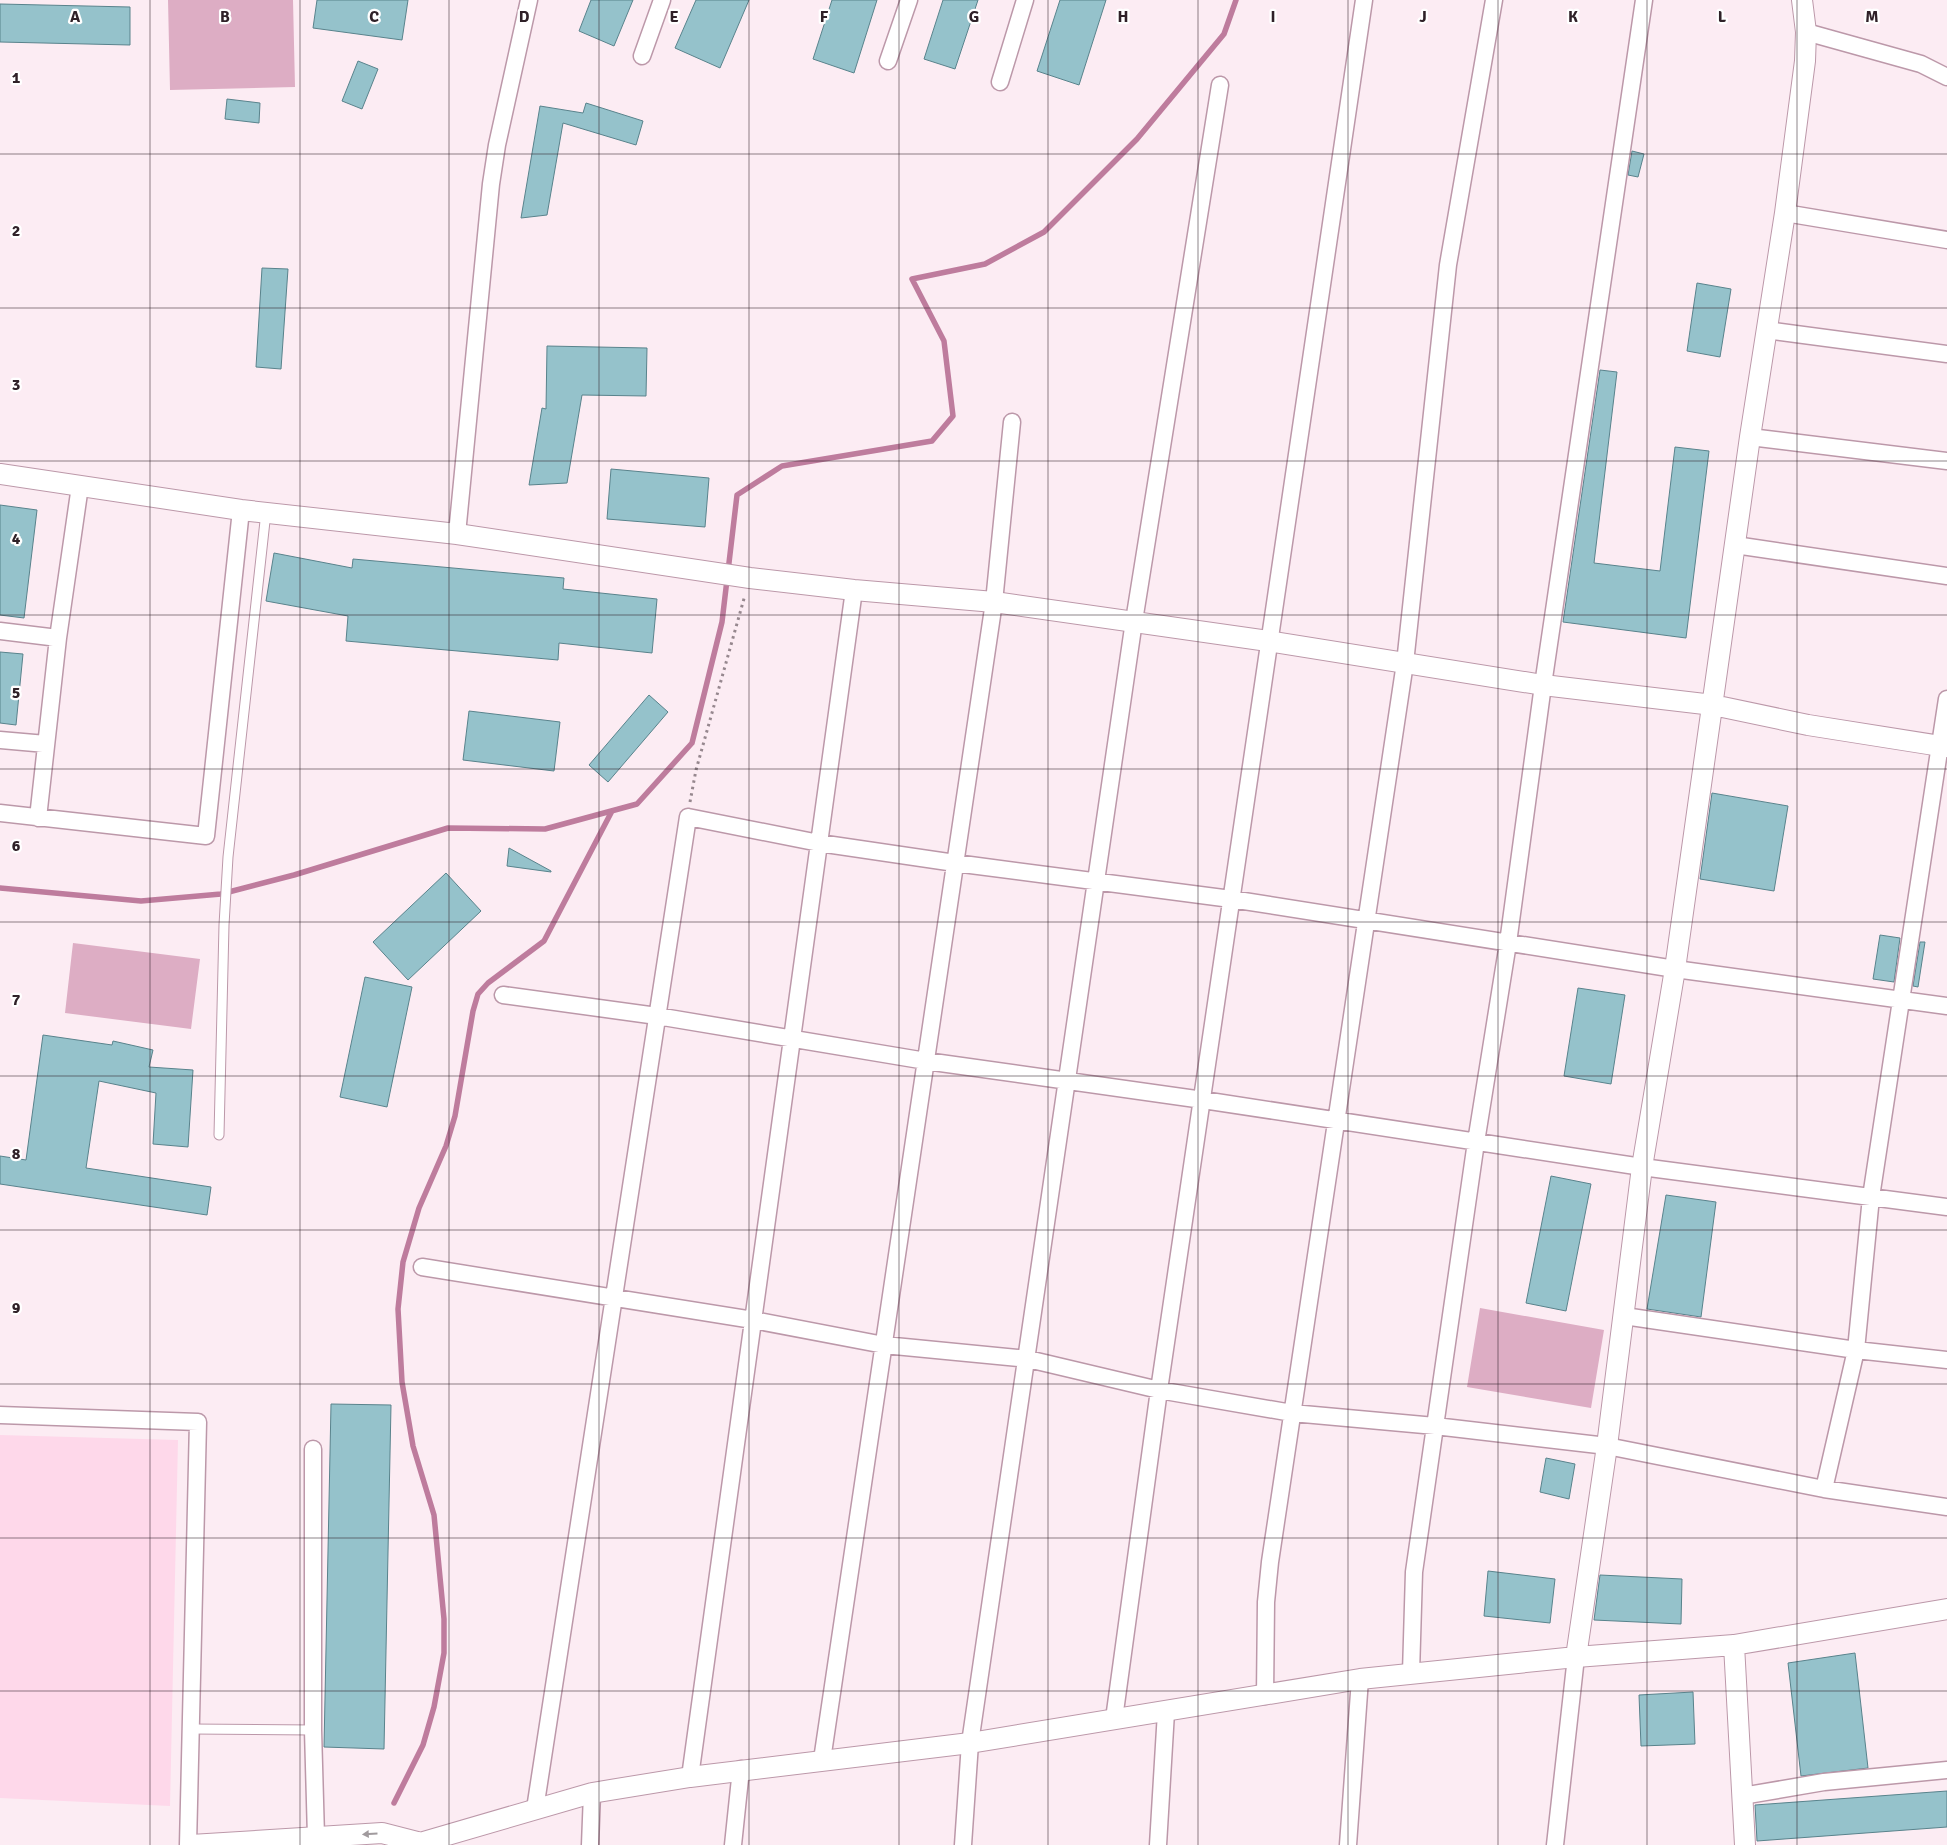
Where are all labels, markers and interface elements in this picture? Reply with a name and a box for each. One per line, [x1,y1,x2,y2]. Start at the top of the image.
text: A [70,7,81,27]
text: B [220,7,230,27]
text: C [369,7,379,27]
text: D [519,7,530,27]
text: E [669,7,679,27]
text: F [820,7,829,27]
text: G [969,7,979,27]
text: H [1118,7,1128,27]
text: I [1270,7,1276,27]
text: J [1419,7,1427,27]
text: K [1568,7,1578,27]
text: L [1718,7,1727,27]
text: M [1865,7,1879,27]
text: 1 [12,68,21,88]
text: 2 [12,221,20,241]
text: 3 [12,375,20,395]
text: 4 [12,529,21,549]
text: 5 [12,683,20,703]
text: 6 [12,836,21,856]
text: 7 [12,990,21,1010]
text: 8 [12,1144,21,1164]
text: 9 [12,1298,21,1318]
one-way arrow [361,1830,377,1838]

